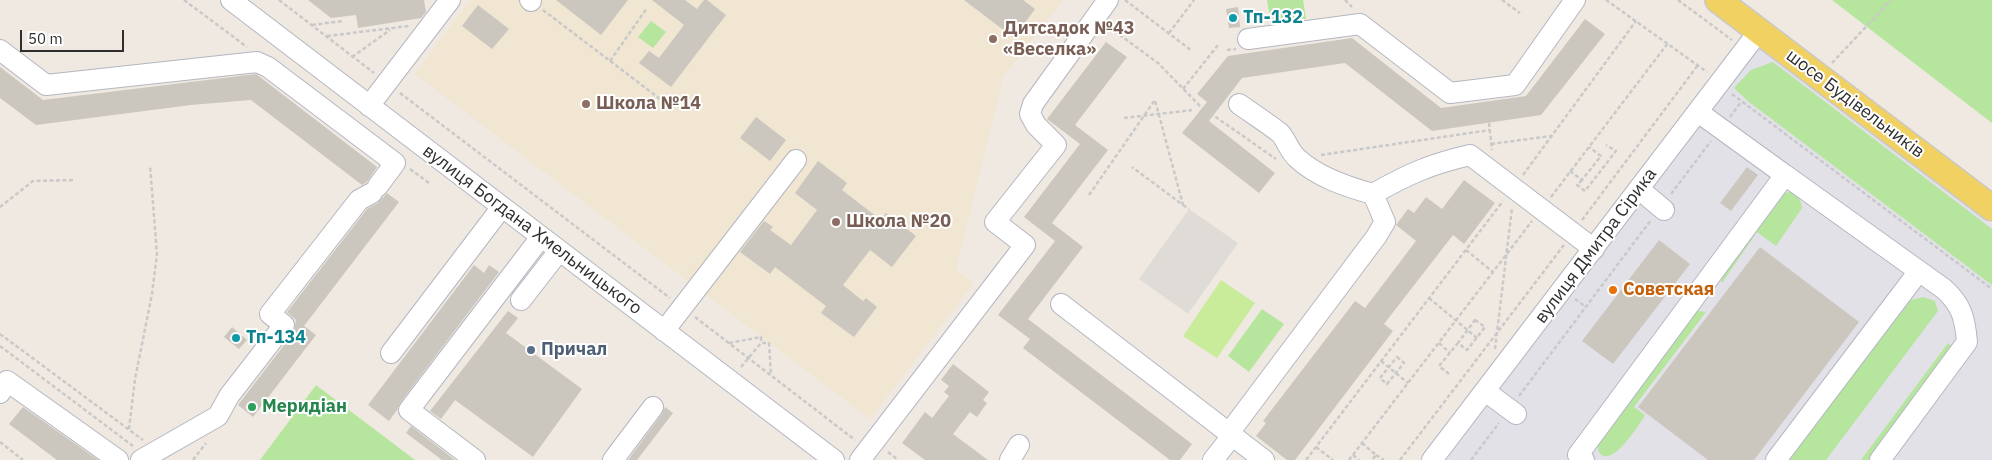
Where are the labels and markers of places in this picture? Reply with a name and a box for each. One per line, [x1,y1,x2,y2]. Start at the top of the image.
place label: Тп-132 [1243,7,1303,29]
marker: Тп-132 [1227,12,1239,24]
place label: Дитсадок №43 «Веселка» [1003,18,1135,60]
marker: Дитсадок №43 «Веселка» [987,33,999,45]
place label: Школа №14 [596,93,701,115]
marker: Школа №14 [580,98,592,110]
place label: Школа №20 [846,211,951,233]
marker: Школа №20 [830,216,842,228]
place label: Советская [1623,279,1714,301]
marker: Советская [1607,284,1619,296]
place label: Тп-134 [246,327,306,349]
marker: Тп-134 [230,332,242,344]
place label: Причал [541,339,607,361]
marker: Причал [525,344,537,356]
place label: Меридіан [262,396,347,418]
marker: Меридіан [246,401,258,413]

